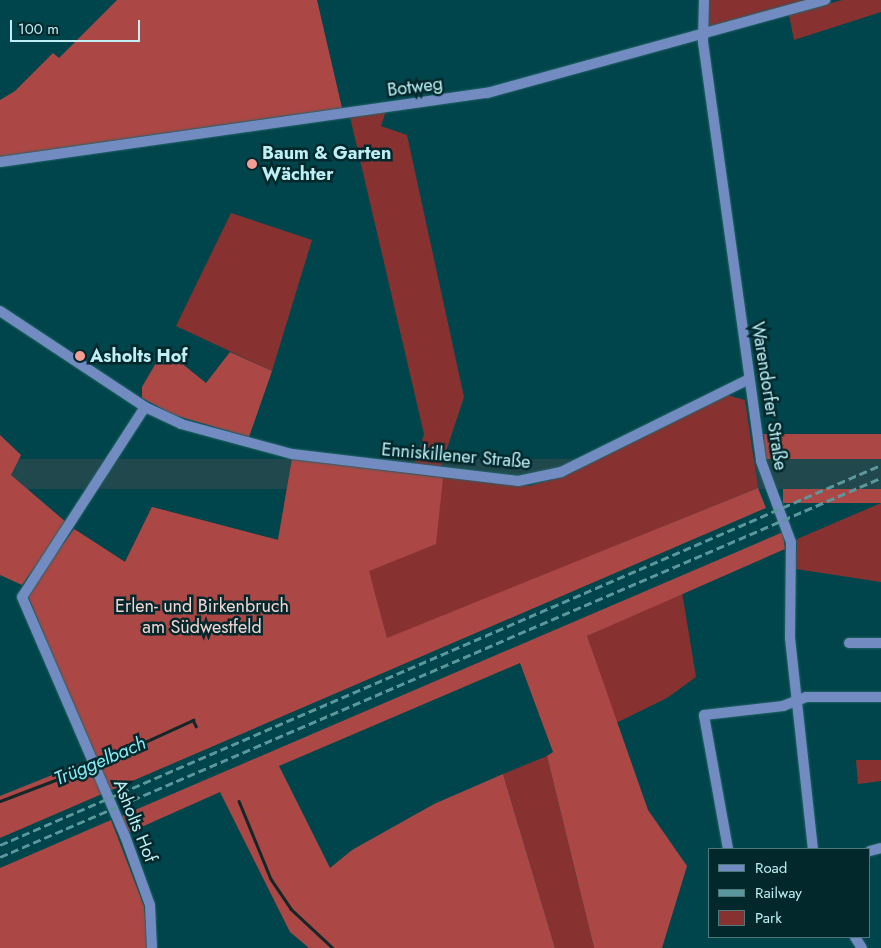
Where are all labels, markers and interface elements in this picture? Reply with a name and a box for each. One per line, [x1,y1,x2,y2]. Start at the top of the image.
scale bar [12,10,142,42]
text: 100 m [18,18,59,40]
street label: Botweg [386,73,444,101]
place label: Baum & Garten Wächter [262,143,391,186]
marker: Baum & Garten Wächter [246,158,258,170]
street label: Warendorfer Straße [747,320,791,472]
place label: Asholts Hof [90,345,187,367]
marker: Asholts Hof [74,350,86,362]
street label: Enniskillener Straße [381,439,531,473]
park label: Erlen- und Birkenbruch am Südwestfeld [115,596,289,638]
water label: Trüggelbach [51,731,149,791]
street label: Asholts Hof [109,776,161,866]
legend [708,848,871,938]
text: Road [755,857,787,879]
text: Railway [755,882,802,904]
text: Park [755,907,782,929]

